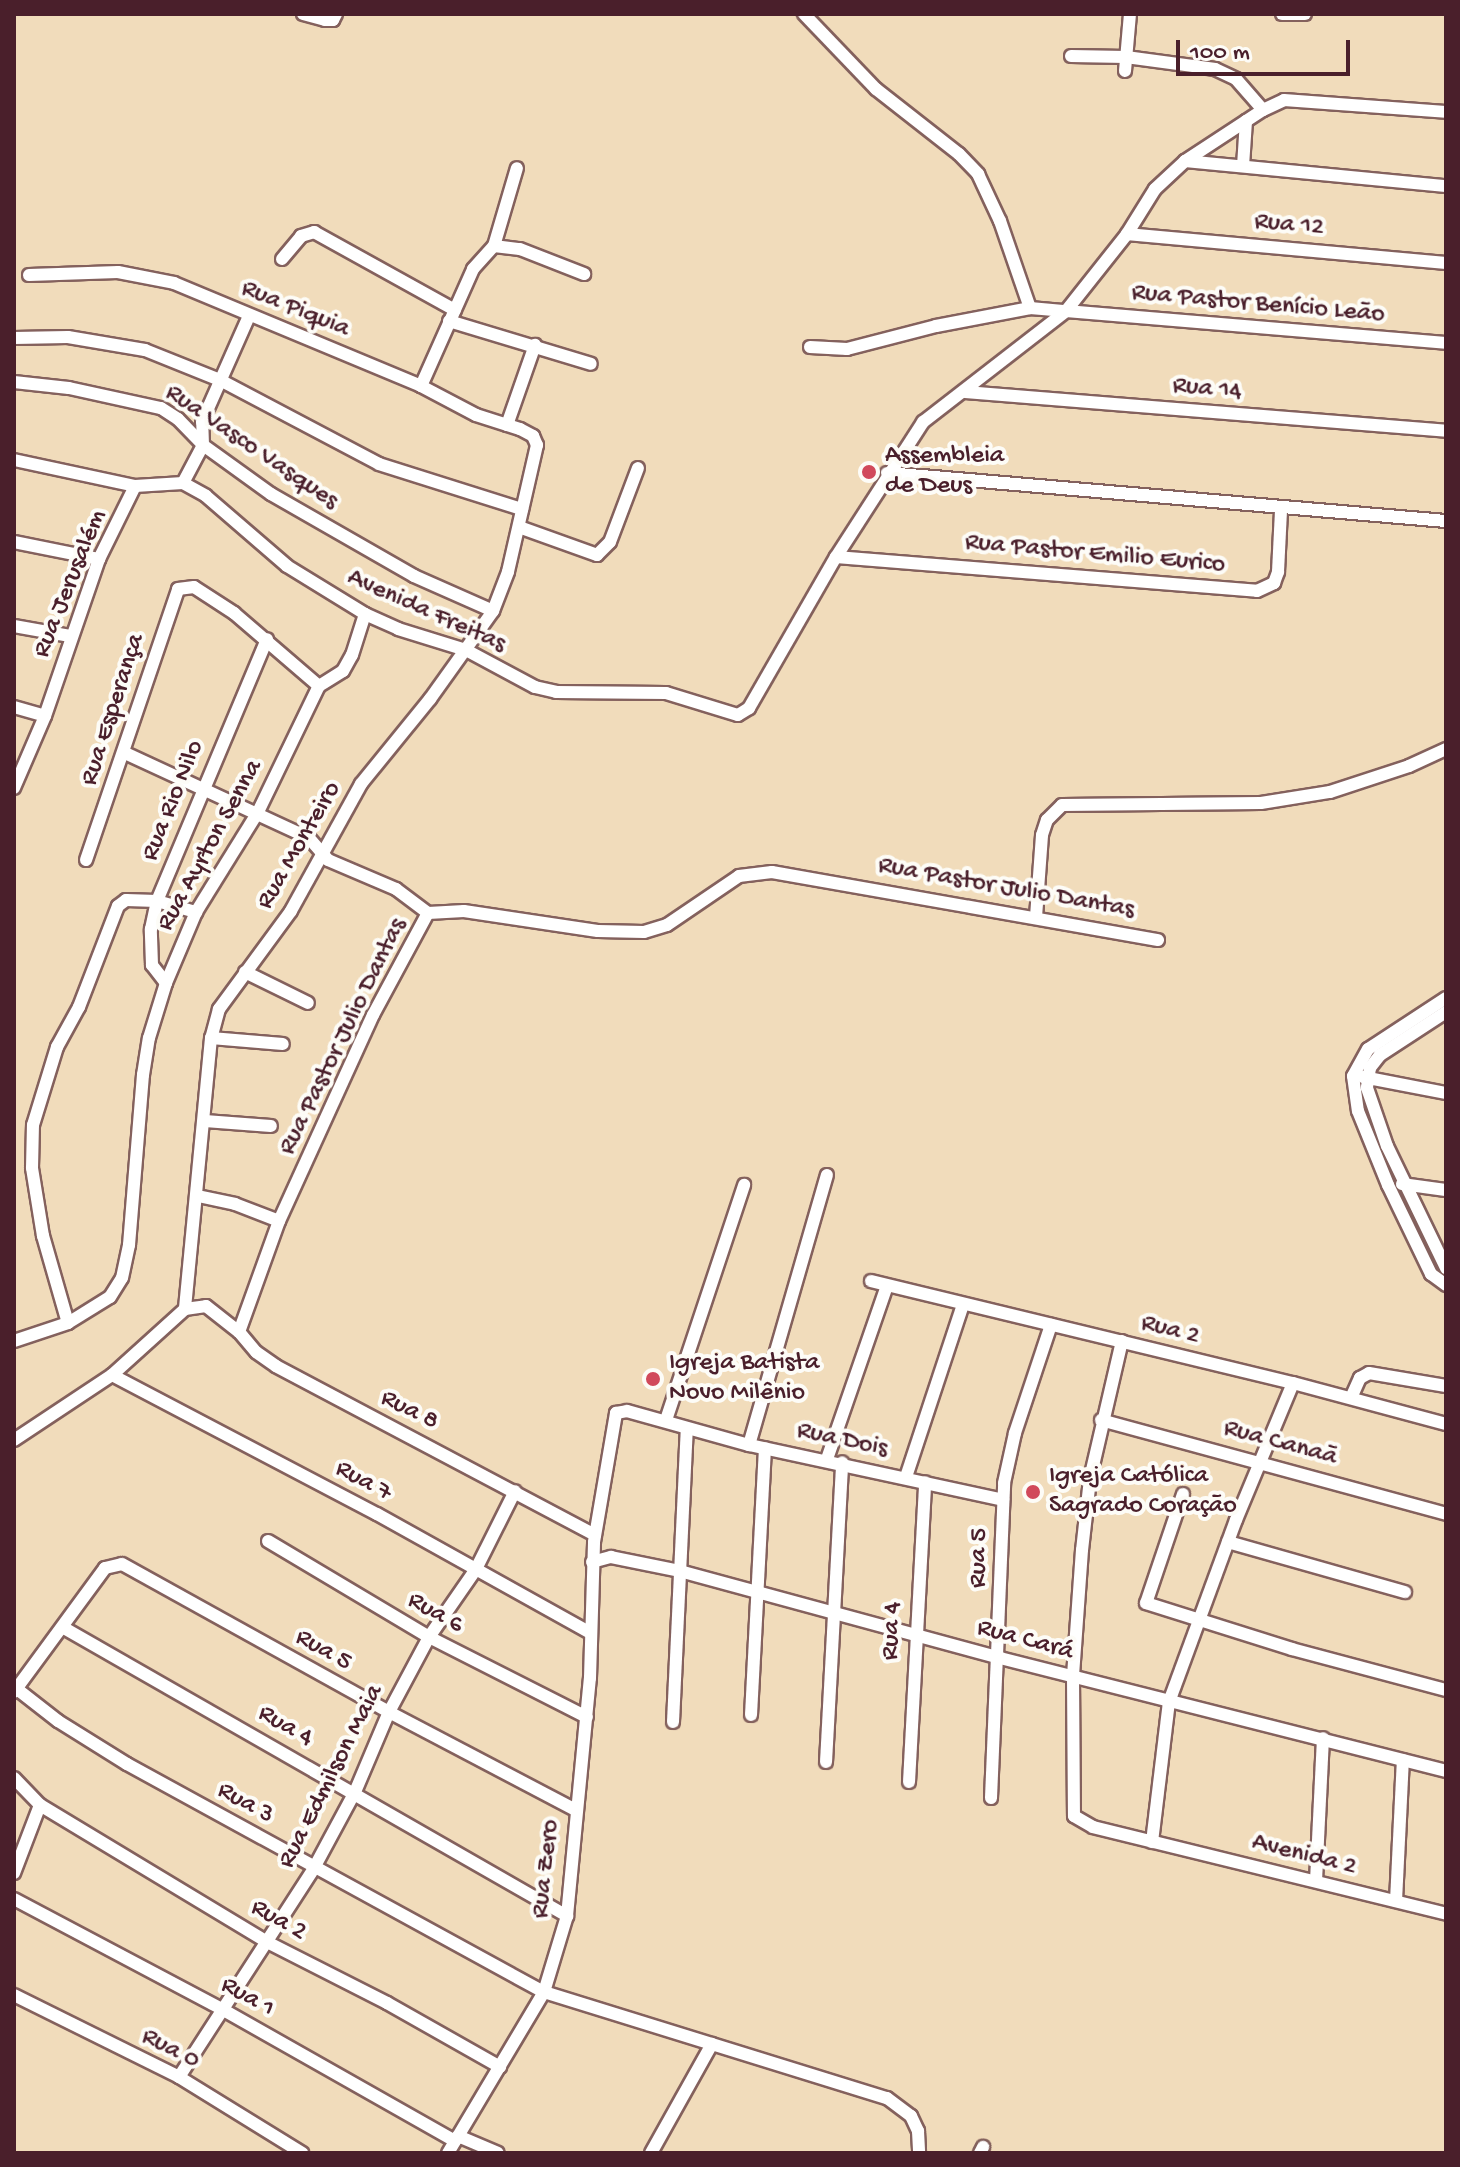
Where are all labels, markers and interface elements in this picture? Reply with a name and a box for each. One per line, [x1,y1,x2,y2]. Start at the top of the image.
scale bar [1180,24,1354,74]
text: 100 m [1190,39,1250,68]
street label: Rua 12 [1253,207,1325,245]
street label: Rua Piquia [236,274,354,346]
street label: Rua Pastor Benício Leão [1130,278,1386,332]
street label: Rua 14 [1171,371,1243,409]
street label: Rua Vasco Vasques [158,378,344,518]
place label: Assembleia de Deus [885,441,1004,502]
marker: Assembleia de Deus [860,463,878,481]
street label: Rua Jerusalém [27,506,115,662]
street label: Rua Pastor Emilio Eurico [964,528,1226,582]
street label: Avenida Freitas [342,563,510,661]
street label: Rua Esperança [75,630,153,790]
street label: Rua Rio Nilo [136,736,212,866]
street label: Rua Ayrton Senna [151,755,271,937]
street label: Rua Monteiro [251,776,349,916]
street label: Rua Pastor Julio Dantas [875,851,1137,927]
street label: Rua Pastor Julio Dantas [273,914,415,1160]
street label: Rua 2 [1138,1309,1202,1353]
place label: Igreja Batista Novo Milênio [669,1348,819,1410]
marker: Igreja Batista Novo Milênio [644,1370,662,1388]
street label: Rua 8 [375,1384,443,1438]
street label: Rua Canaã [1220,1414,1340,1474]
street label: Rua Dois [794,1416,890,1466]
street label: Rua 7 [329,1454,397,1510]
place label: Igreja Católica Sagrado Coração [1049,1461,1237,1522]
marker: Igreja Católica Sagrado Coração [1024,1483,1042,1501]
street label: Rua 5 [964,1528,996,1588]
street label: Rua 6 [401,1586,469,1642]
street label: Rua 4 [876,1601,910,1661]
street label: Rua Cará [973,1613,1077,1669]
street label: Rua 5 [289,1623,357,1679]
street label: Rua Edmilson Maia [272,1680,392,1874]
street label: Rua 4 [252,1699,318,1755]
street label: Rua 3 [211,1776,279,1832]
street label: Rua Zero [526,1818,568,1920]
street label: Avenida 2 [1248,1828,1360,1884]
street label: Rua 2 [245,1893,311,1949]
street label: Rua 1 [215,1971,279,2025]
street label: Rua 0 [136,2022,204,2078]

